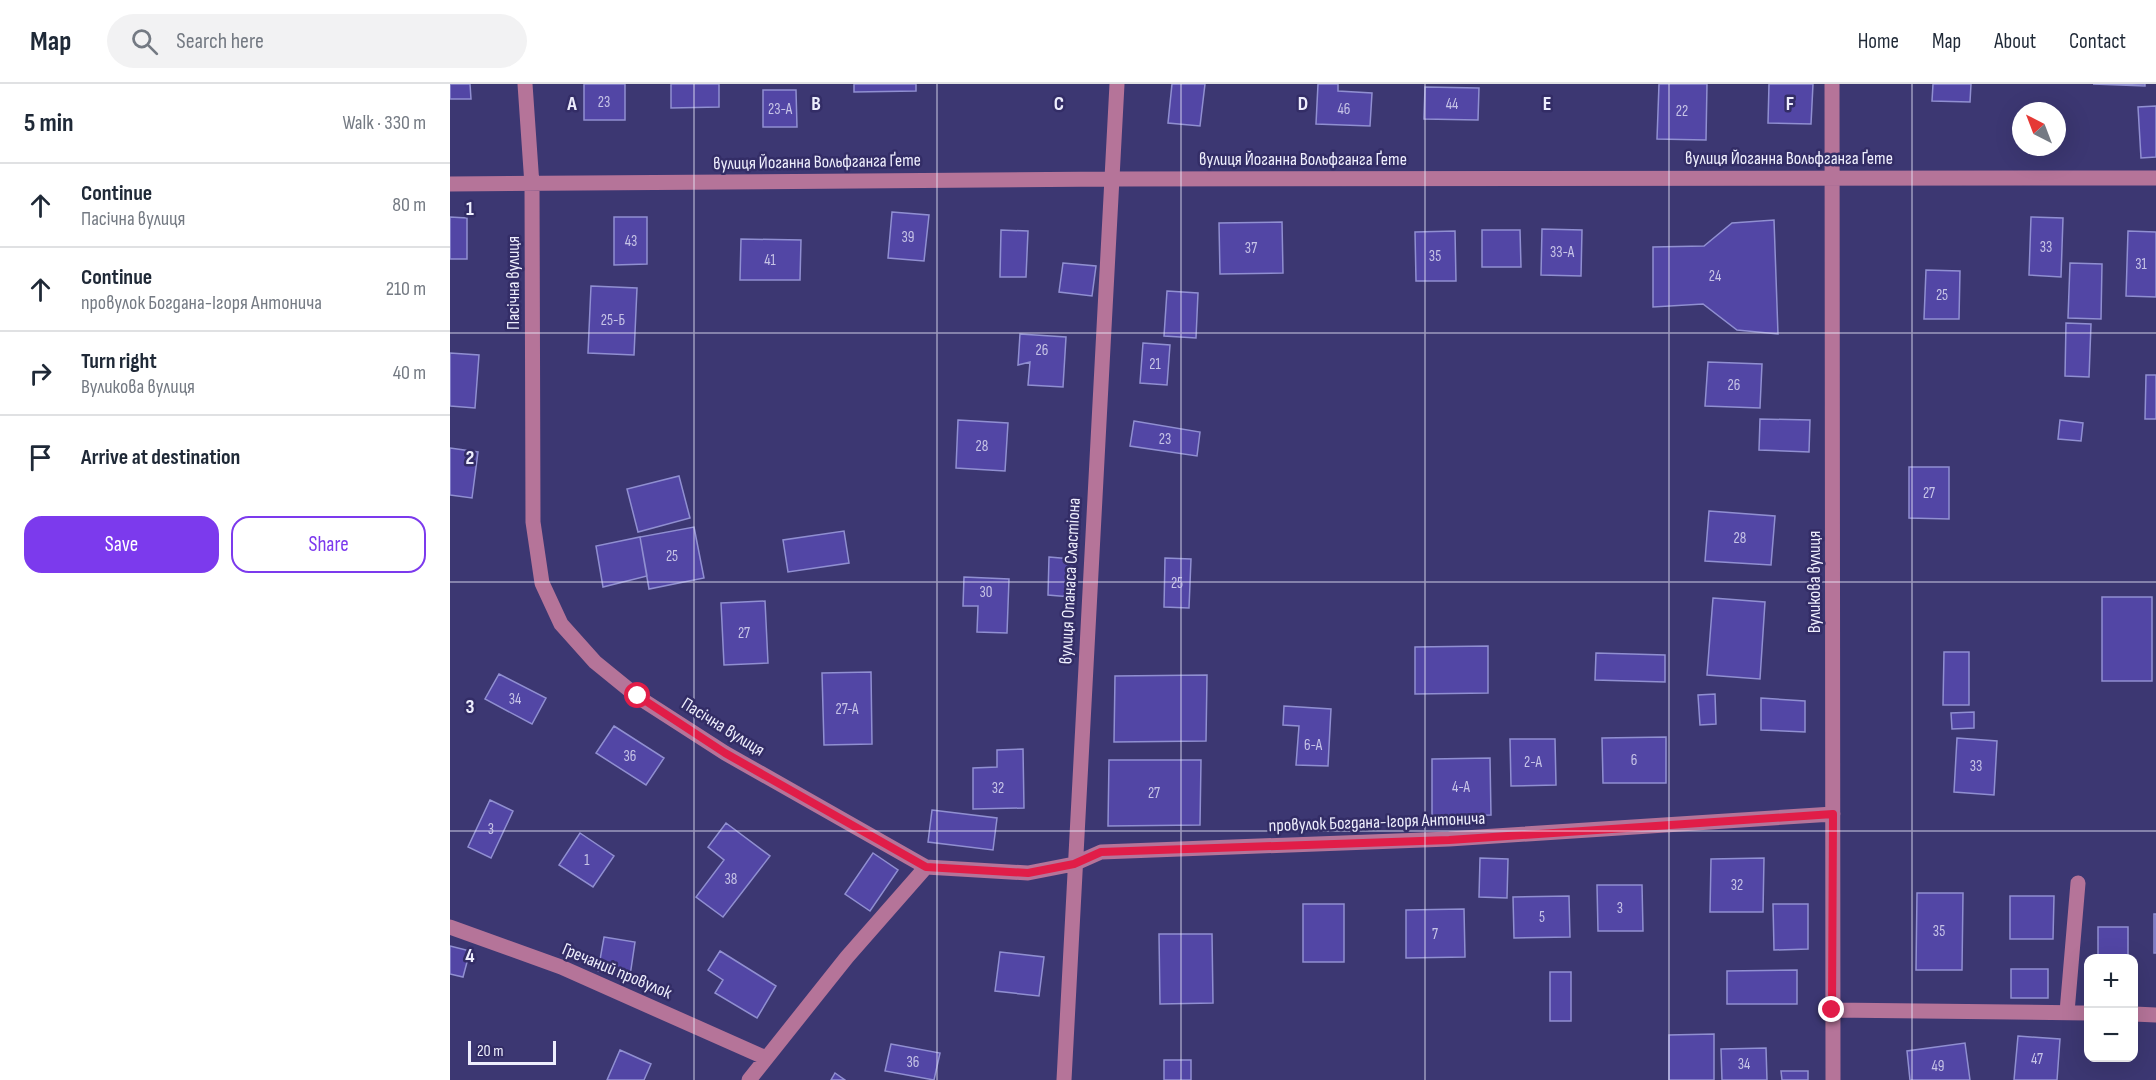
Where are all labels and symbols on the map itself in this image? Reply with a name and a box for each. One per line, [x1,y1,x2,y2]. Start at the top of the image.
text: A [566,92,577,116]
text: B [811,92,821,116]
text: C [1054,92,1064,116]
text: D [1298,92,1308,116]
text: E [1543,92,1551,116]
text: F [1786,92,1794,116]
house number: 23 [598,93,610,112]
house number: 44 [1446,95,1458,114]
house number: 23-А [768,100,793,119]
house number: 46 [1338,100,1350,119]
house number: 22 [1676,102,1688,121]
north arrow [2012,102,2066,156]
street label: вулиця Йоганна Вольфганга Ґете [1685,148,1893,169]
street label: вулиця Йоганна Вольфганга Ґете [1199,149,1407,170]
street label: вулиця Йоганна Вольфганга Ґете [713,150,921,174]
text: 1 [466,197,474,221]
house number: 39 [902,228,914,247]
house number: 43 [625,232,637,251]
street label: Пасічна вулиця [503,236,524,330]
house number: 33 [2040,238,2052,257]
house number: 37 [1245,239,1257,258]
house number: 33-А [1550,243,1575,262]
house number: 35 [1429,247,1441,266]
house number: 41 [764,251,777,270]
house number: 31 [2135,255,2148,274]
house number: 24 [1709,267,1721,286]
house number: 25 [1936,286,1948,305]
house number: 25-Б [601,311,626,330]
house number: 26 [1036,341,1048,360]
house number: 21 [1149,355,1161,374]
house number: 26 [1728,376,1740,395]
house number: 23 [1159,430,1171,449]
house number: 28 [976,437,988,456]
text: 2 [466,446,474,470]
house number: 27 [1923,484,1935,503]
street label: вулиця Опанаса Сластіона [1055,497,1085,665]
house number: 28 [1734,529,1746,548]
street label: Вуликова вулиця [1804,531,1825,633]
house number: 25 [666,547,678,566]
house number: 25 [1171,574,1183,593]
house number: 30 [980,583,992,602]
house number: 27 [738,624,750,643]
route start [624,682,650,708]
house number: 34 [509,690,521,709]
street label: Пасічна вулиця [678,693,768,761]
text: 3 [466,695,475,719]
house number: 27-А [835,700,859,719]
house number: 6-А [1304,736,1323,755]
house number: 36 [624,747,636,766]
house number: 6 [1631,751,1637,770]
house number: 2-А [1524,753,1542,772]
house number: 33 [1970,757,1982,776]
house number: 4-А [1452,778,1471,797]
house number: 32 [992,779,1004,798]
house number: 27 [1148,784,1160,803]
street label: провулок Богдана-Ігоря Антонича [1268,808,1486,836]
house number: 3 [488,820,494,839]
house number: 1 [584,851,590,870]
house number: 38 [725,870,737,889]
house number: 32 [1731,876,1743,895]
house number: 3 [1617,899,1623,918]
house number: 5 [1539,908,1545,927]
house number: 35 [1933,922,1945,941]
house number: 7 [1432,925,1438,944]
street label: Гречаний провулок [559,938,675,1004]
text: 4 [465,944,475,968]
route end [1818,996,1844,1022]
scale bar [468,1038,556,1066]
house number: 47 [2031,1050,2043,1069]
house number: 36 [907,1053,919,1072]
house number: 34 [1738,1055,1750,1074]
house number: 49 [1932,1057,1944,1076]

